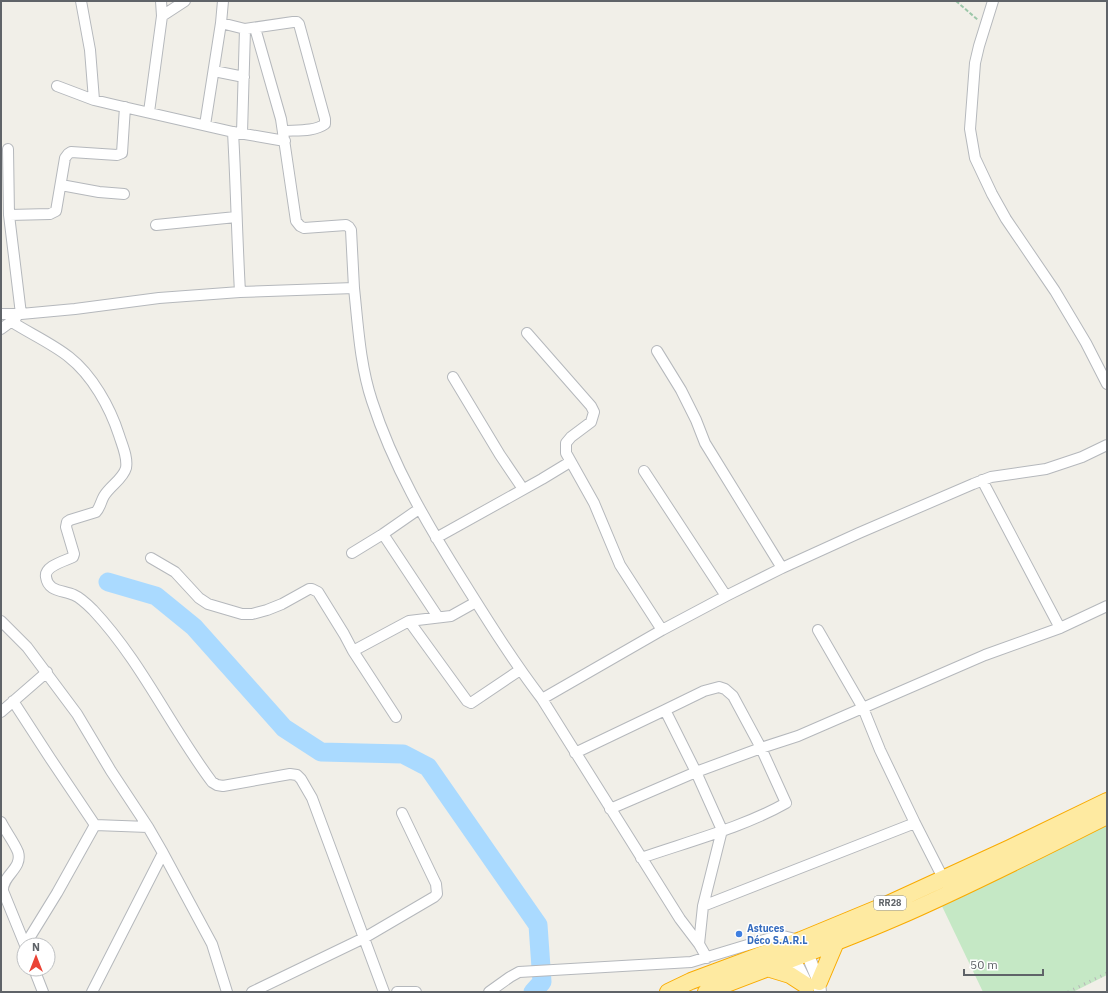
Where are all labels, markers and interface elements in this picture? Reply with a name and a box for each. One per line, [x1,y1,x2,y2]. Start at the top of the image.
road number: RR28 [874,896,906,910]
place label: Astuces Déco S.A.R.L [747,922,808,947]
marker: Astuces Déco S.A.R.L [734,929,744,939]
north arrow [16,937,56,977]
text: N [32,940,40,954]
scale bar [964,951,1043,977]
text: 50 m [970,957,998,972]

